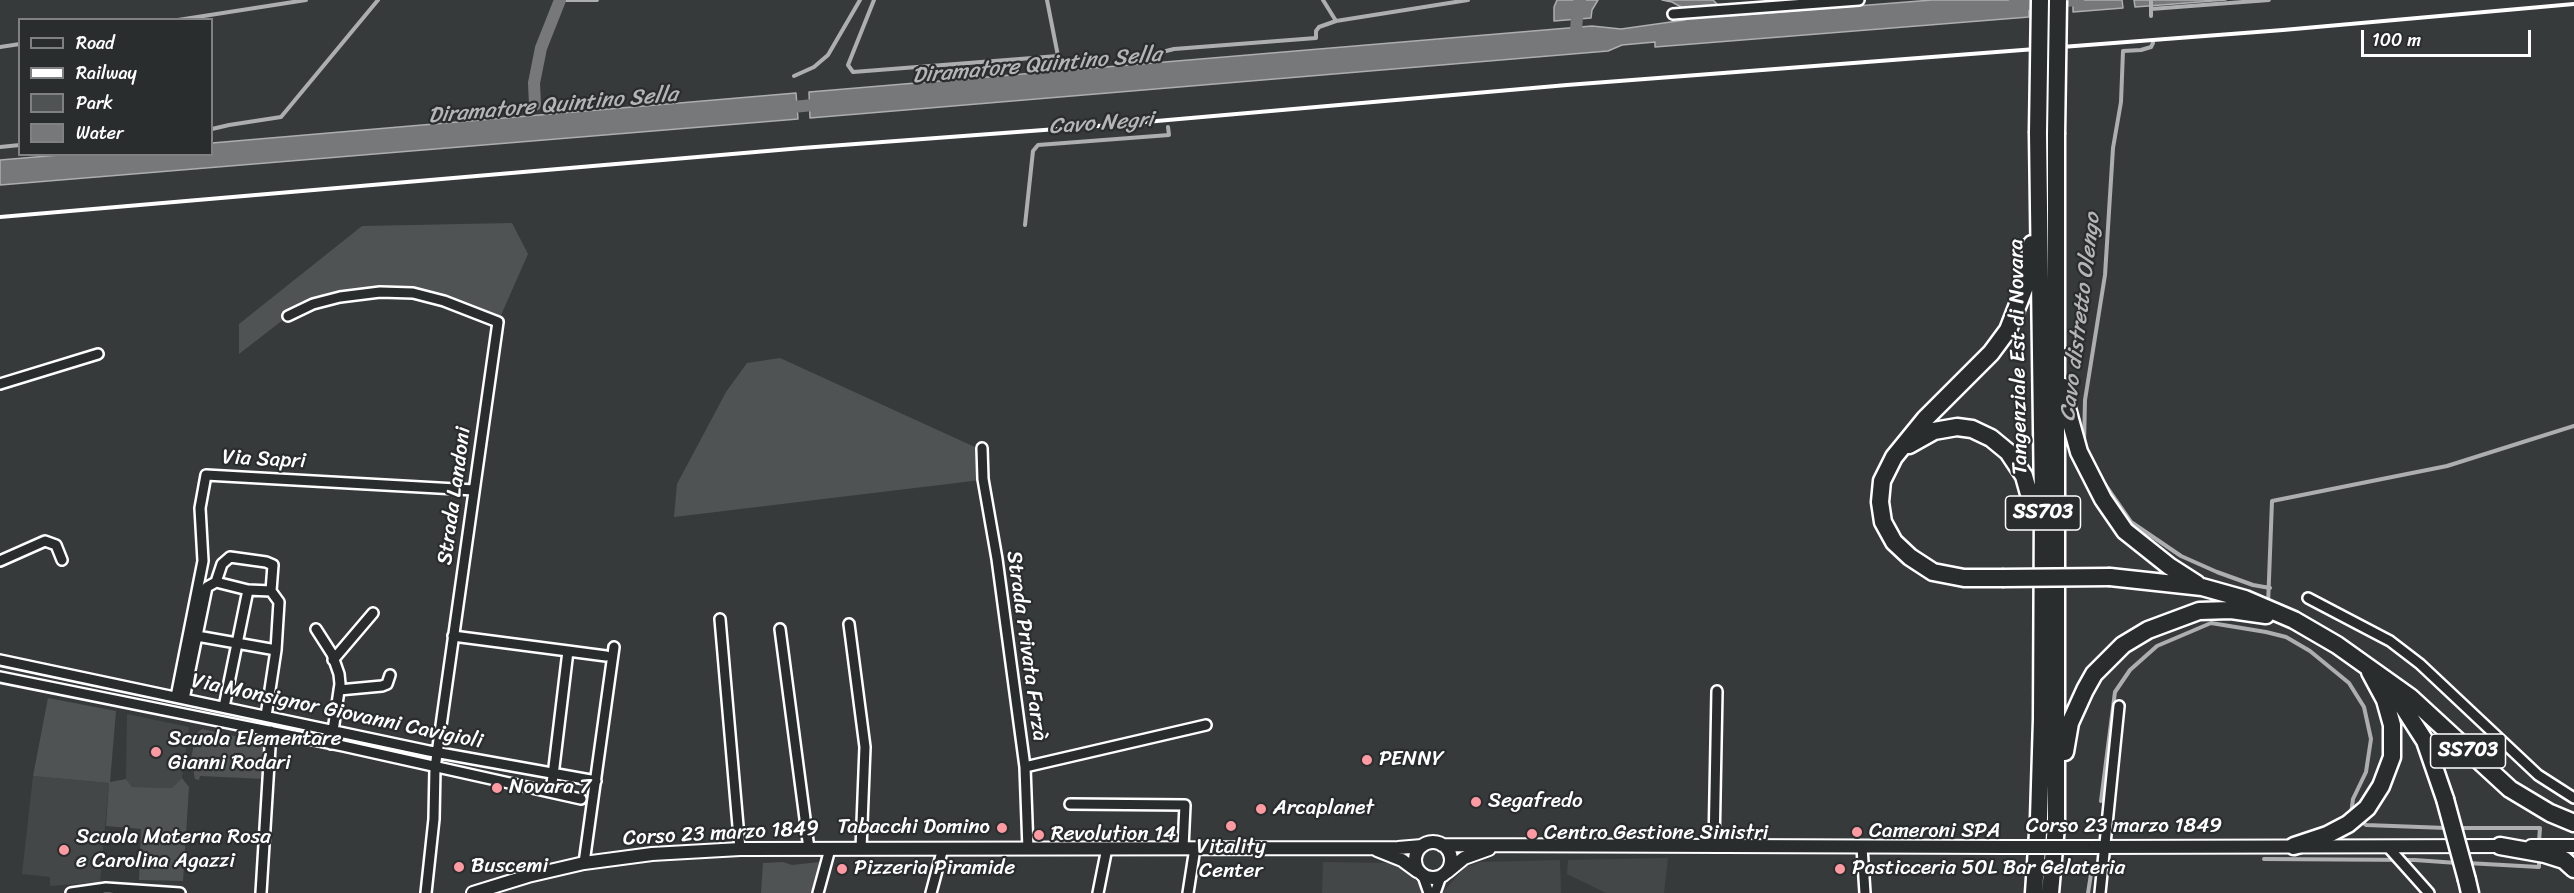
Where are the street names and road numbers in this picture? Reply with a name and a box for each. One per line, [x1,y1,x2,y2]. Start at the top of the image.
street label: Tangenziale Est di Novara [2004,239,2034,475]
street label: Strada Landoni [433,425,477,567]
street label: Via Sapri [222,445,306,475]
road number: SS703 [2006,496,2080,530]
street label: Strada Privata Farzà [1000,549,1052,743]
street label: Via Monsignor Giovanni Cavigioli [189,669,485,755]
road number: SS703 [2430,734,2506,768]
street label: Corso 23 marzo 1849 [2026,814,2222,840]
street label: Corso 23 marzo 1849 [622,816,820,852]

